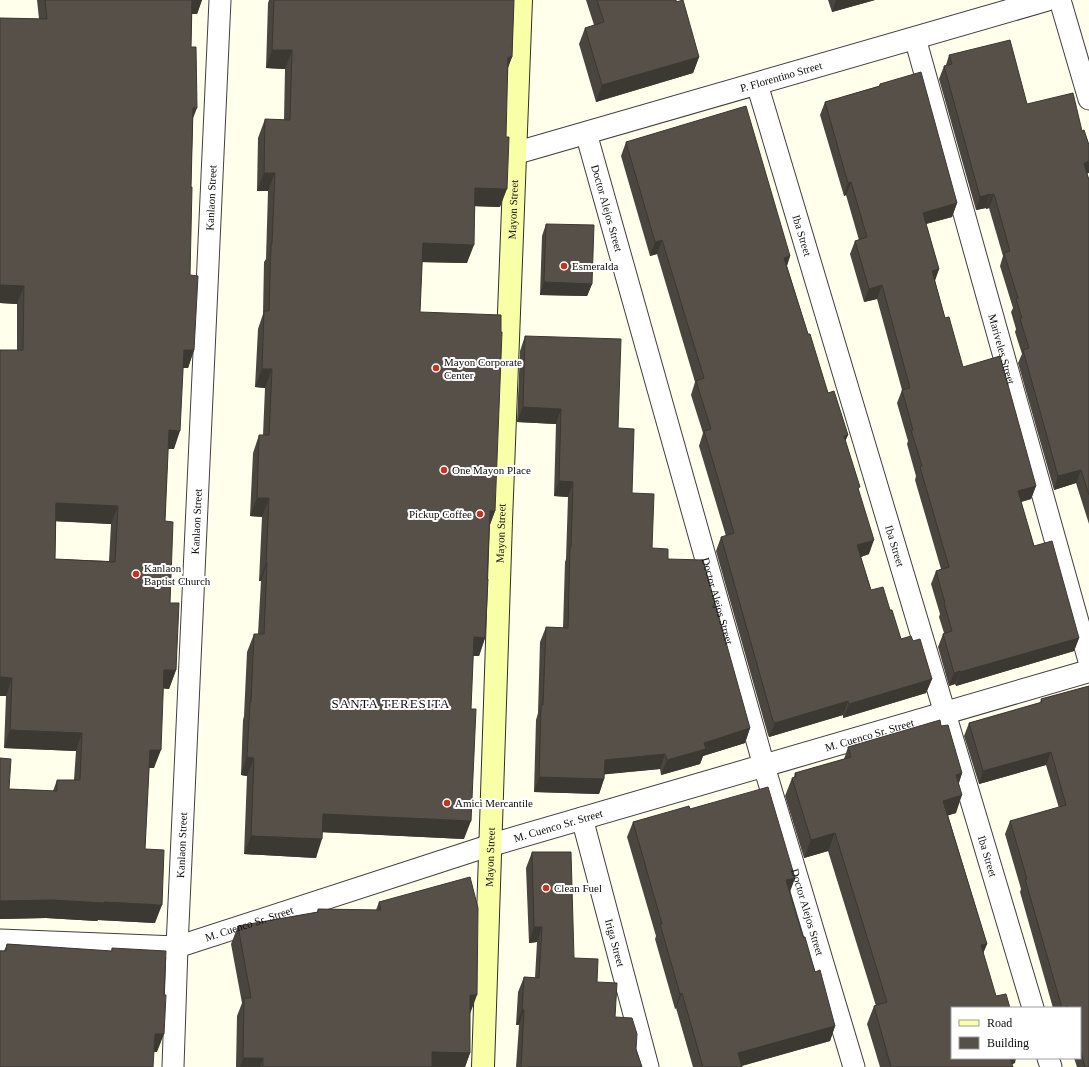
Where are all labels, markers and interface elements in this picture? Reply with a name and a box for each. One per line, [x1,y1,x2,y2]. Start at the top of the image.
street label: P. Florentino Street [739,59,824,94]
street label: Doctor Alejos Street [589,163,625,253]
street label: Kanlaon Street [204,165,219,231]
street label: Mayon Street [506,180,520,240]
street label: Iba Street [790,213,814,257]
place label: Esmeralda [572,260,619,272]
marker: Esmeralda [559,261,569,271]
street label: Mariveles Street [986,313,1017,386]
place label: Mayon Corporate Center [444,356,522,381]
marker: Mayon Corporate Center [431,363,441,373]
place label: One Mayon Place [452,464,531,476]
marker: One Mayon Place [439,465,449,475]
street label: Kanlaon Street [189,488,204,555]
street label: Mayon Street [494,503,508,563]
place label: Pickup Coffee [409,508,472,520]
marker: Pickup Coffee [475,509,485,519]
street label: Iba Street [883,524,907,568]
street label: Doctor Alejos Street [700,556,736,646]
place label: Kanlaon Baptist Church [144,562,211,587]
marker: Kanlaon Baptist Church [131,569,141,579]
district label: SANTA TERESITA [332,696,450,711]
street label: M. Cuenco Sr. Street [823,716,915,754]
place label: Amici Mercantile [455,797,533,809]
marker: Amici Mercantile [442,798,452,808]
street label: M. Cuenco Sr. Street [512,807,604,844]
street label: Kanlaon Street [174,812,189,878]
street label: Mayon Street [483,827,497,887]
street label: Iba Street [976,834,1000,878]
street label: Doctor Alejos Street [789,867,826,957]
place label: Clean Fuel [554,882,602,894]
marker: Clean Fuel [541,883,551,893]
street label: M. Cuenco Sr. Street [204,904,295,943]
street label: Iriga Street [603,917,627,968]
legend [951,1007,1081,1059]
text: Road [987,1016,1012,1030]
text: Building [987,1036,1029,1050]

